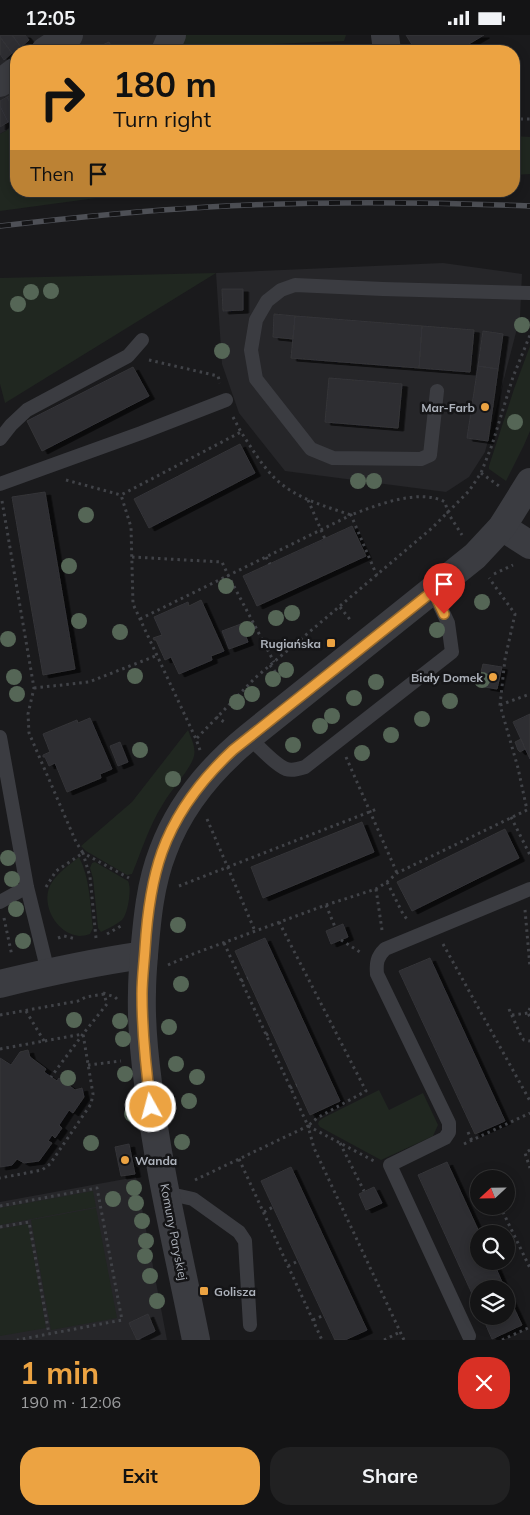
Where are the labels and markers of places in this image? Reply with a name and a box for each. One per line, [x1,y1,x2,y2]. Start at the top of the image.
place label: Mar-Farb [421,400,475,415]
marker: Mar-Farb [479,401,491,413]
pin [423,563,465,614]
place label: Rugiańska [260,636,321,651]
marker: Rugiańska [325,637,337,649]
place label: Biały Domek [411,670,483,685]
marker: Biały Domek [487,671,499,683]
place label: Wanda [135,1153,177,1168]
marker: Wanda [119,1154,131,1166]
place label: Golisza [214,1284,256,1299]
marker: Golisza [198,1285,210,1297]

